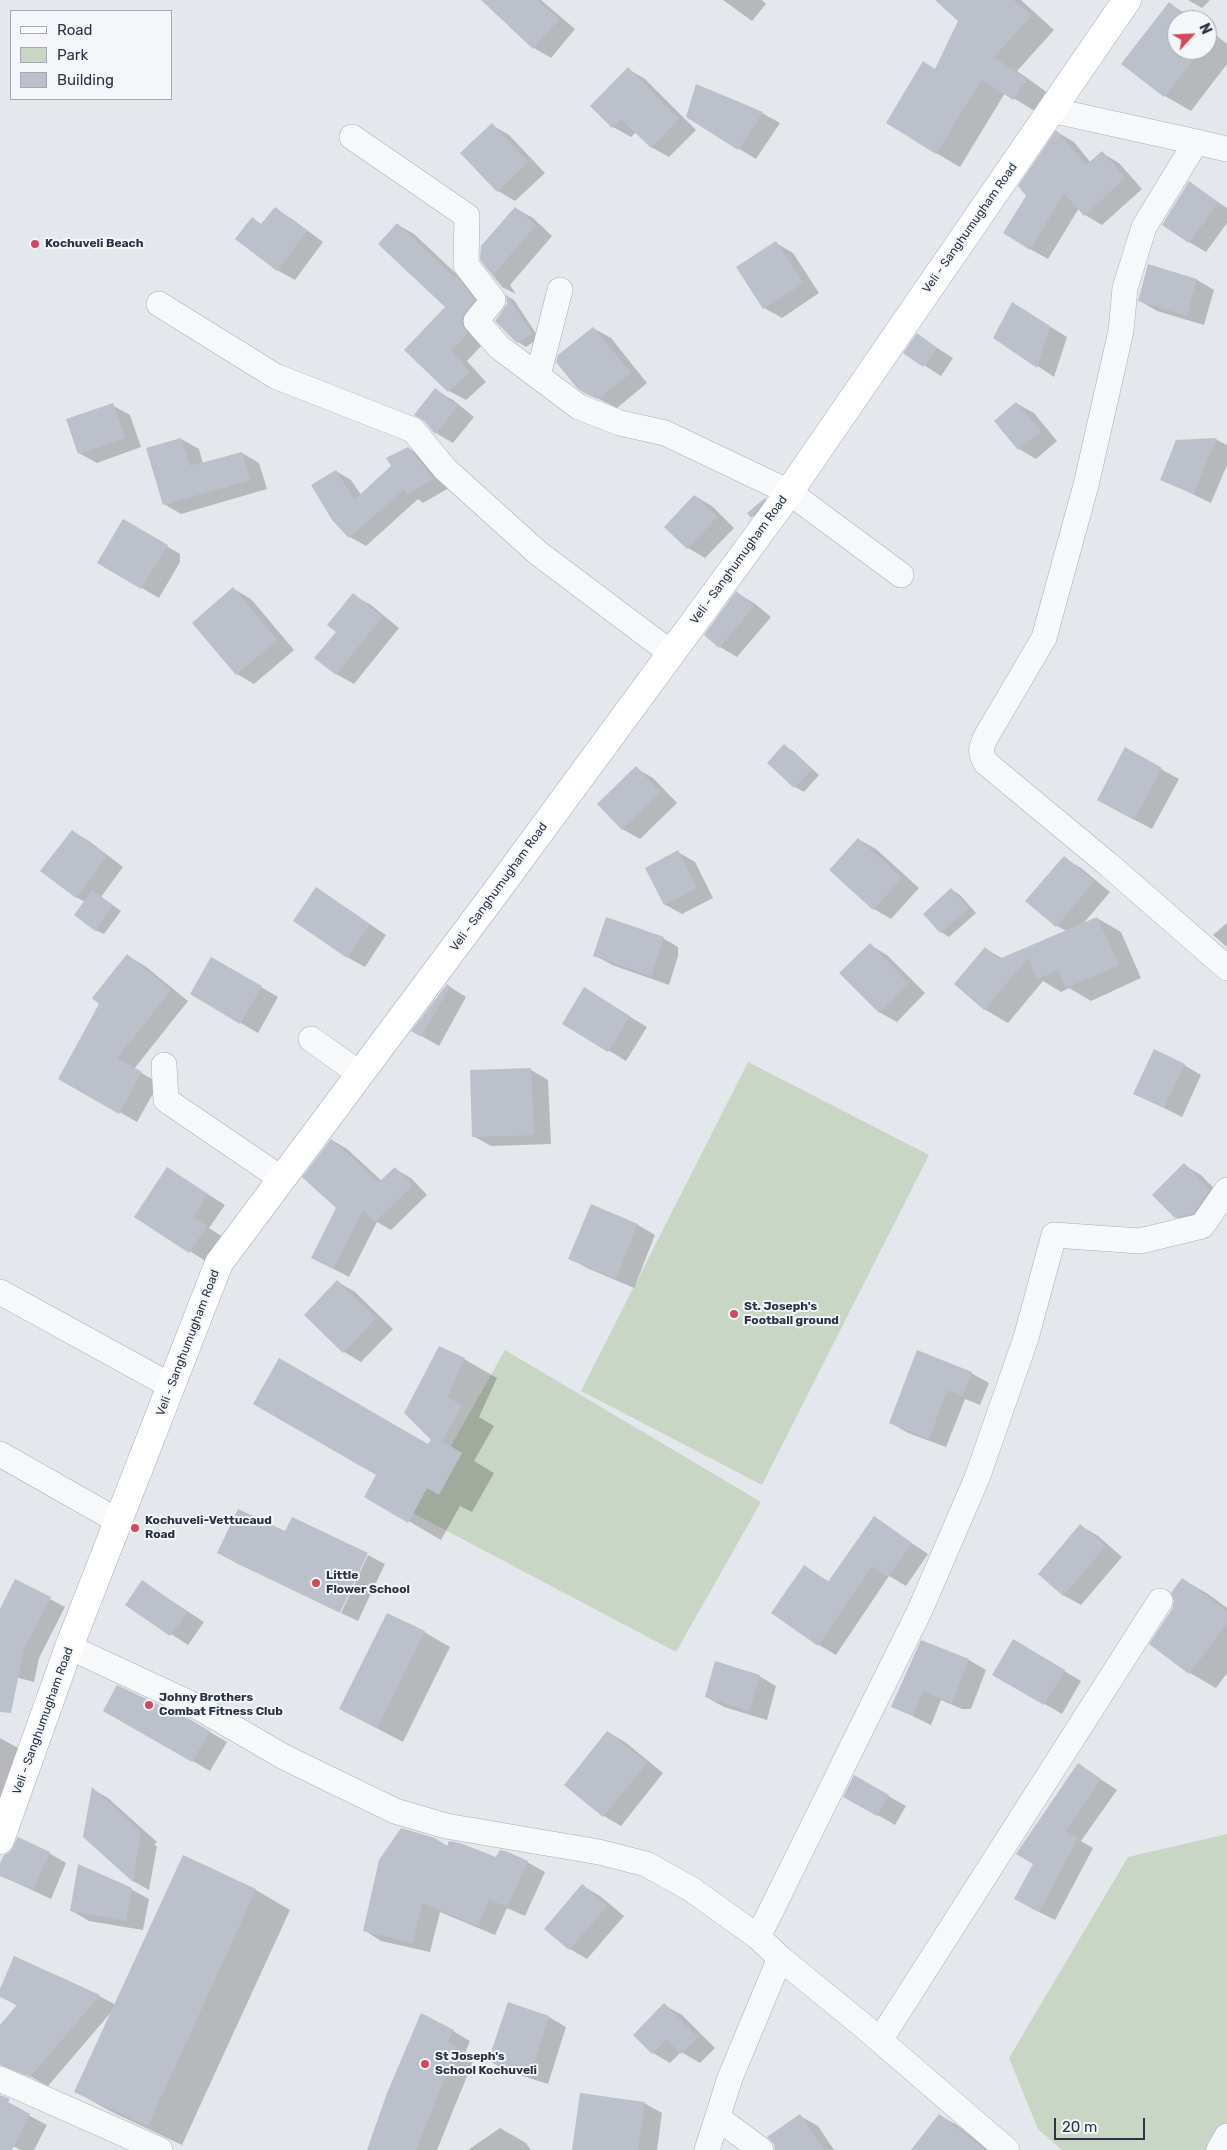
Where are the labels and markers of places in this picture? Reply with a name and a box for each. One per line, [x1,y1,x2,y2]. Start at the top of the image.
place label: Kochuveli Beach [45,237,144,251]
marker: Kochuveli Beach [29,238,41,250]
place label: St. Joseph's Football ground [744,1300,839,1328]
marker: St. Joseph's Football ground [728,1308,740,1320]
place label: Kochuveli-Vettucaud Road [145,1514,272,1542]
marker: Kochuveli-Vettucaud Road [129,1522,141,1534]
place label: Little Flower School [326,1569,410,1597]
marker: Little Flower School [310,1577,322,1589]
place label: Johny Brothers Combat Fitness Club [159,1691,283,1719]
marker: Johny Brothers Combat Fitness Club [143,1699,155,1711]
place label: St Joseph's School Kochuveli [435,2050,537,2078]
marker: St Joseph's School Kochuveli [419,2058,431,2070]

